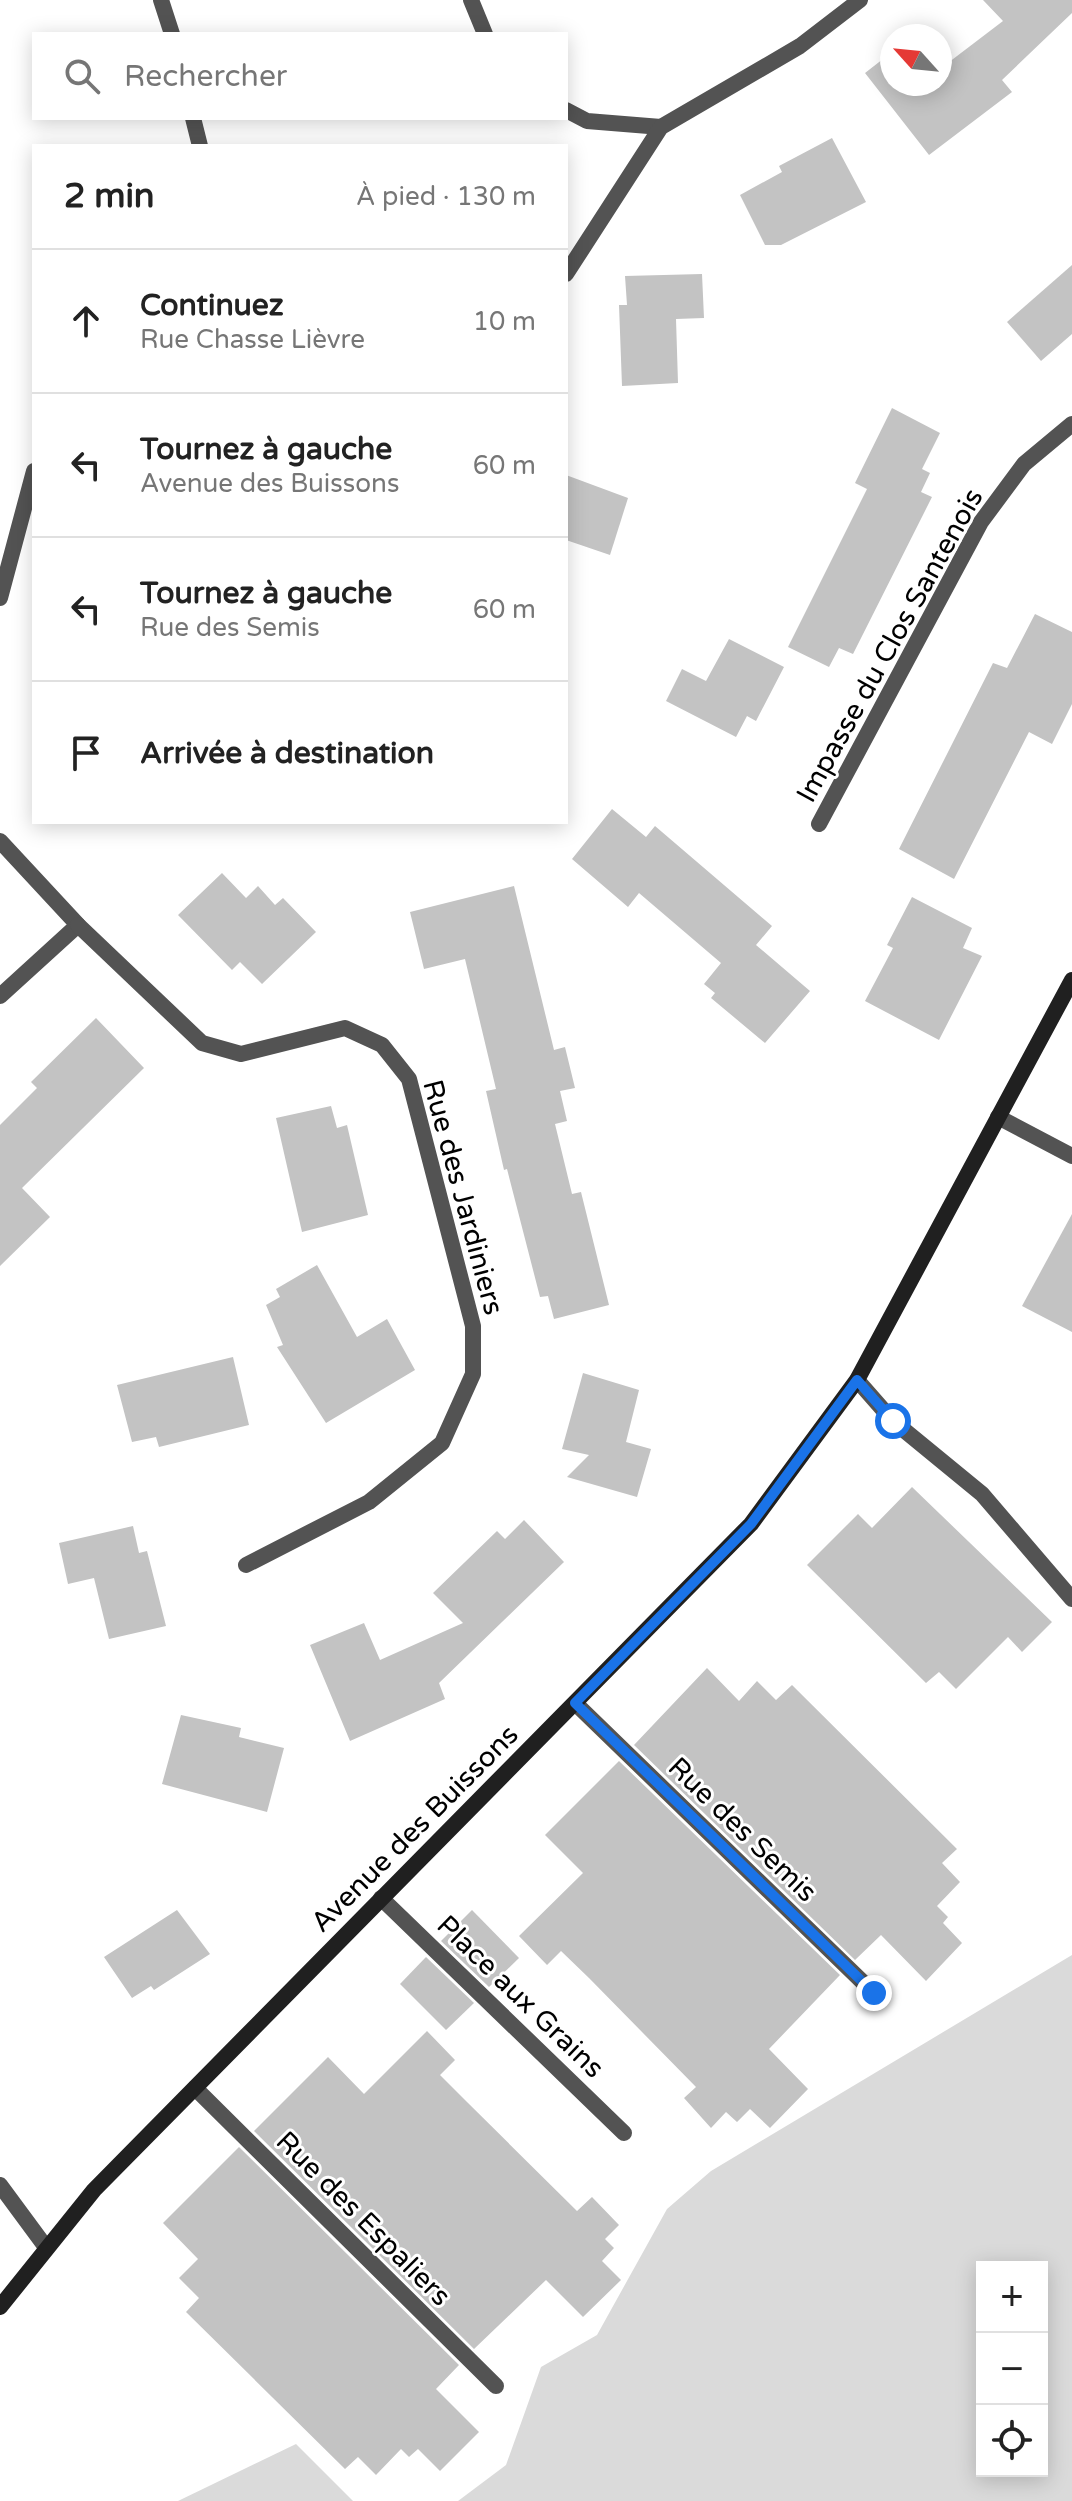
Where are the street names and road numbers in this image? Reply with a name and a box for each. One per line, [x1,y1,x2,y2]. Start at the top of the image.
street label: Impasse du Clos Santenois [789,483,990,808]
street label: Rue des Jardiniers [415,1076,511,1319]
street label: Avenue des Buissons [304,1718,525,1939]
street label: Rue des Semis [661,1750,824,1909]
street label: Place aux Grains [430,1908,611,2085]
street label: Rue des Espaliers [269,2124,458,2313]

